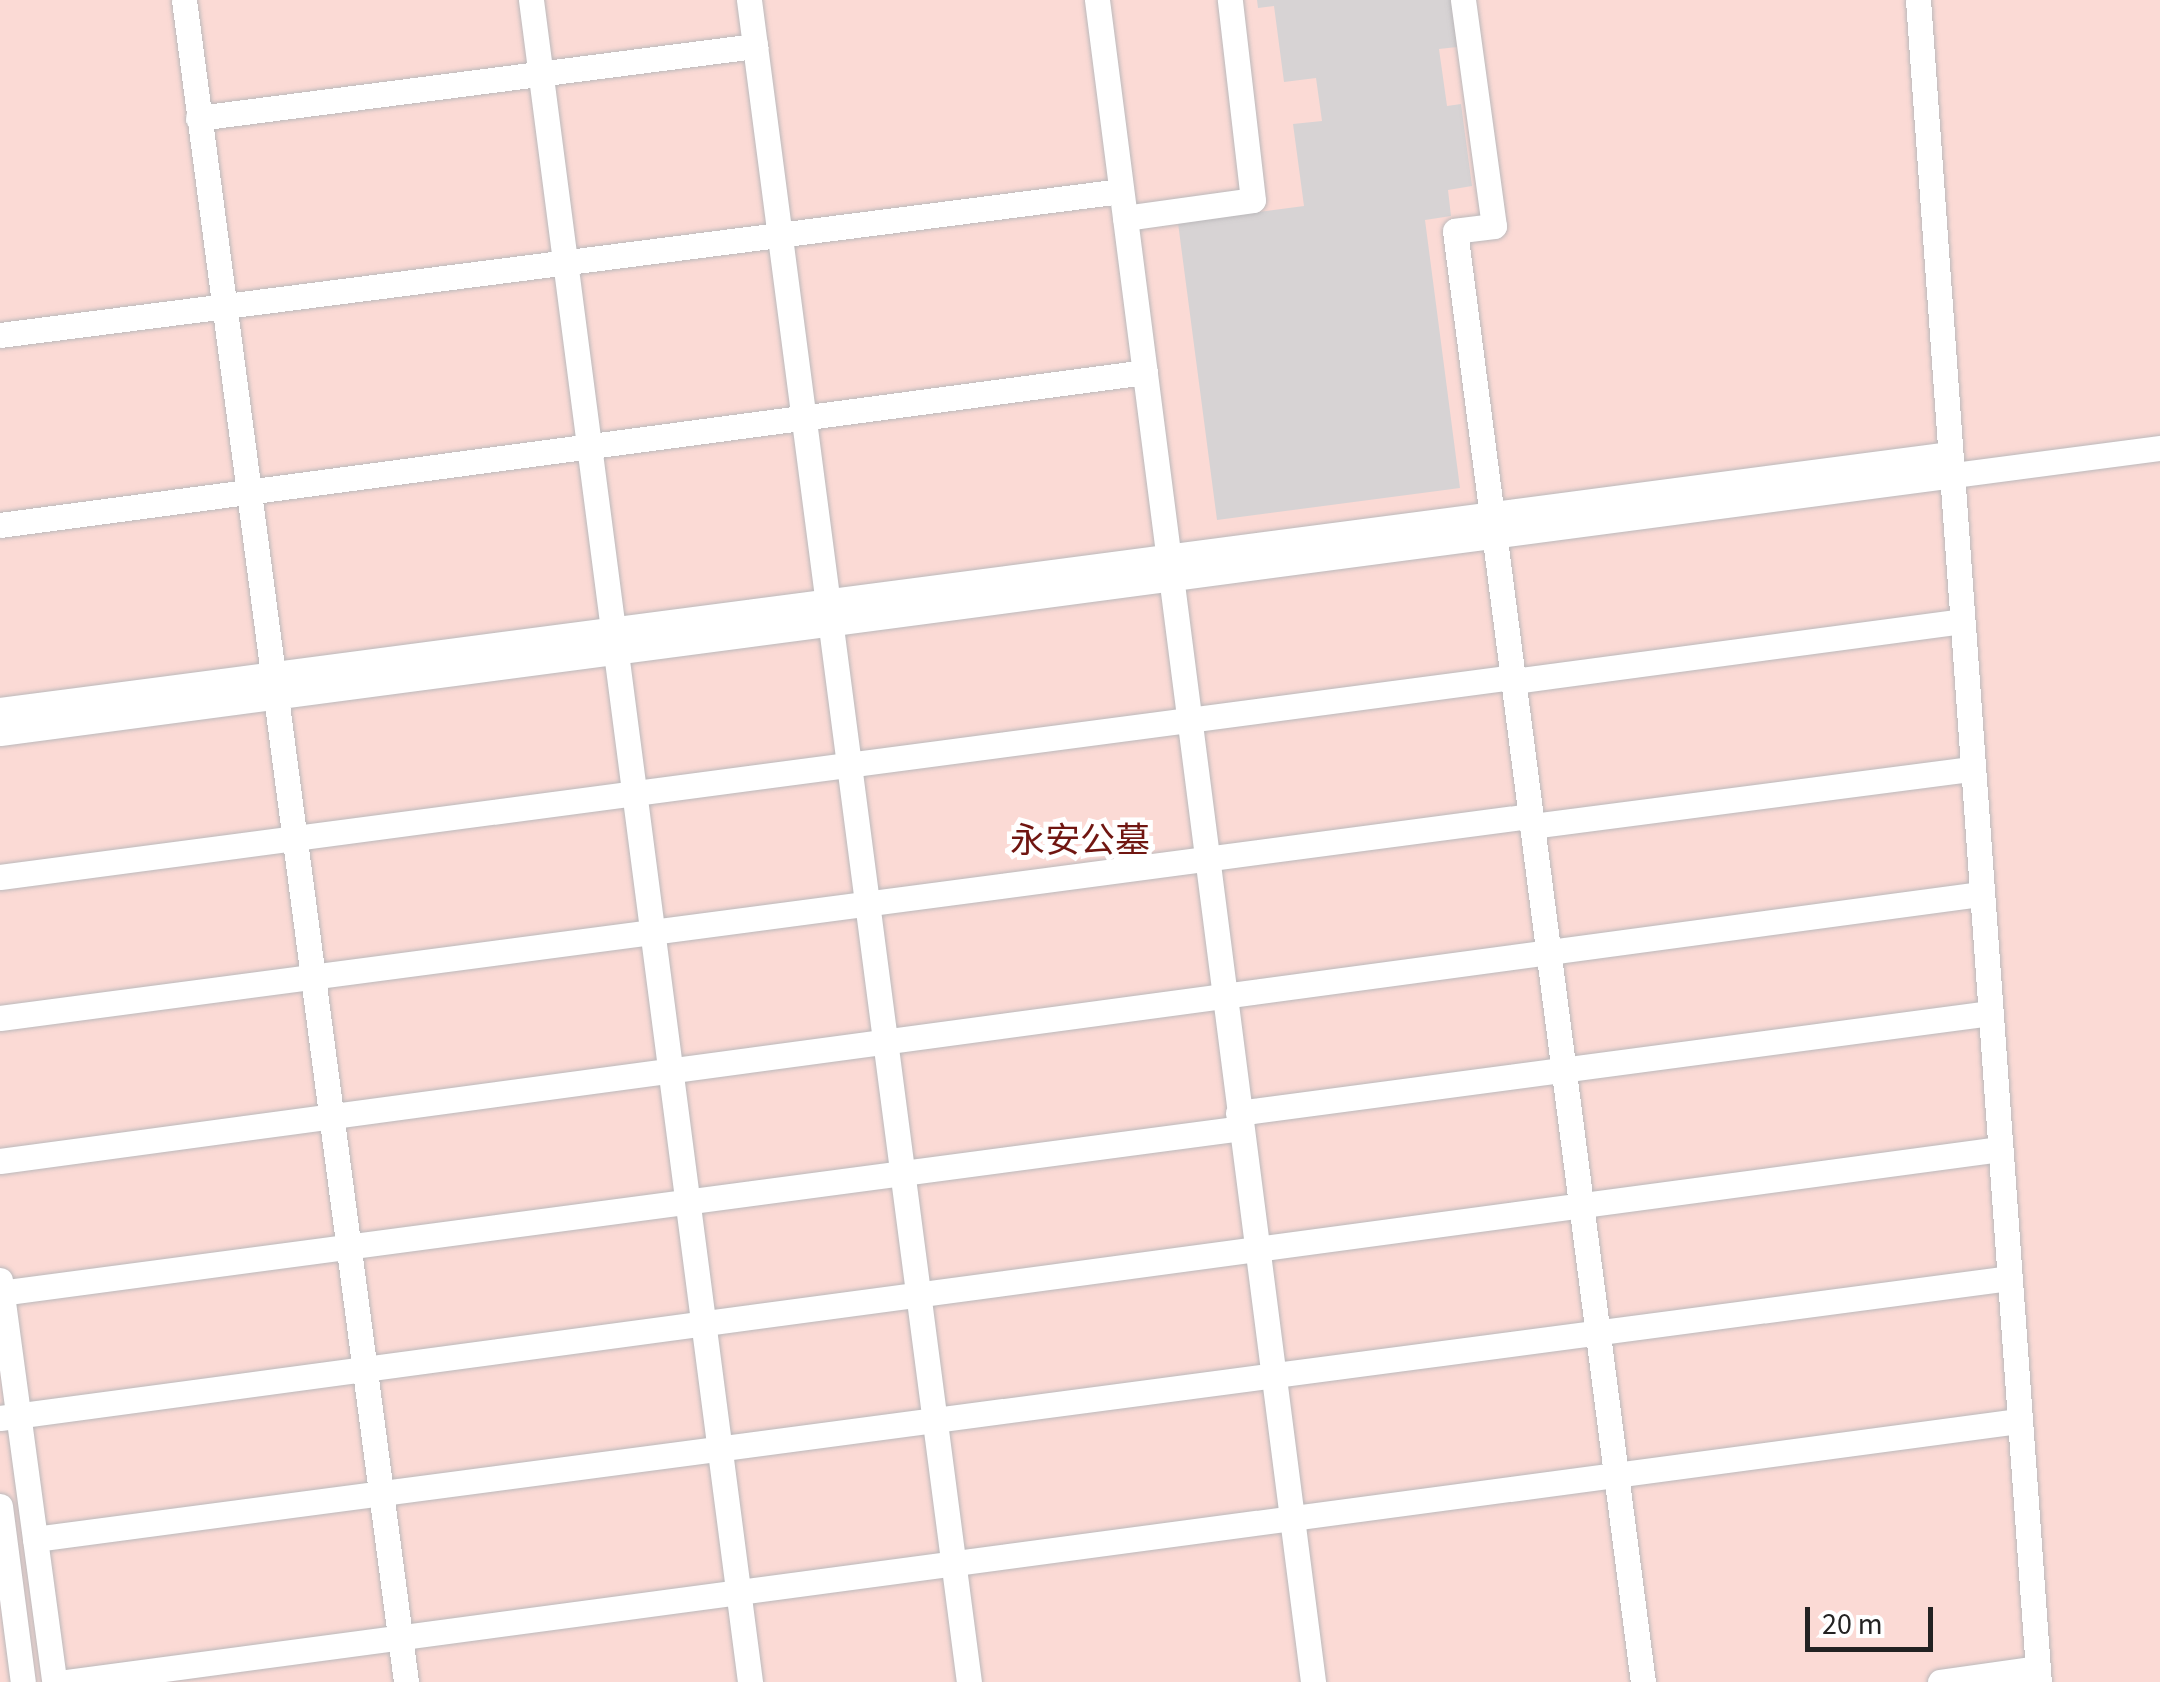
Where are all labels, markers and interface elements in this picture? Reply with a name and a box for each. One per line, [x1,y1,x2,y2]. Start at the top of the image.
park label: 永安公墓 [1010,820,1150,862]
scale bar [1810,1587,1938,1649]
text: 20 m [1822,1603,1883,1646]

